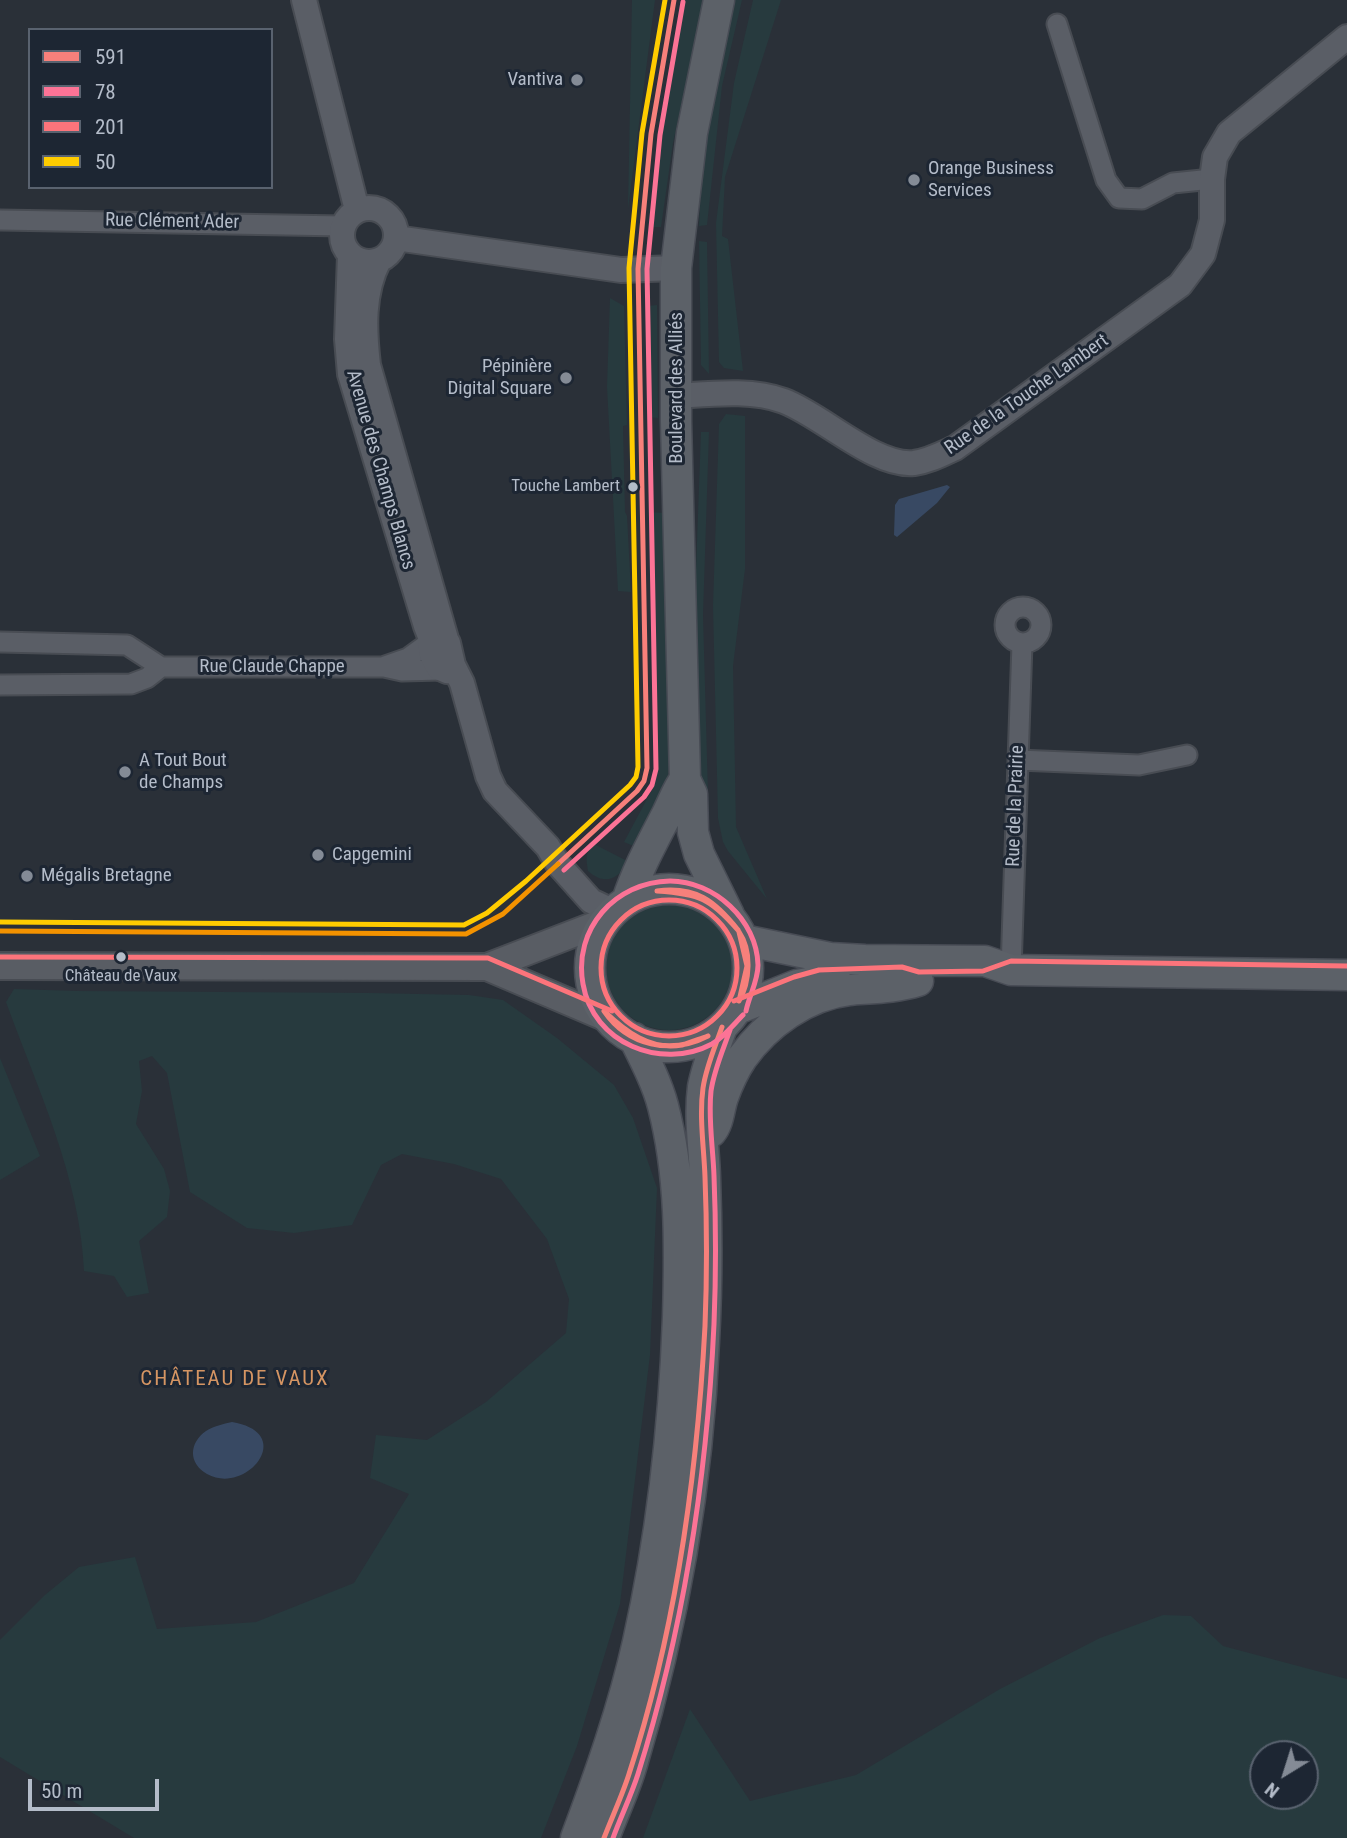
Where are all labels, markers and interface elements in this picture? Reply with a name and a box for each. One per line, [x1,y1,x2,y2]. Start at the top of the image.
legend [28,28,273,189]
text: 591 [95,45,126,69]
place label: Vantiva [507,69,563,91]
marker: Vantiva [569,72,585,88]
text: 78 [95,80,116,104]
text: 201 [95,115,126,139]
text: 50 [95,150,116,174]
place label: Orange Business Services [928,158,1054,202]
marker: Orange Business Services [906,172,922,188]
street label: Rue Clément Ader [105,209,239,235]
street label: Boulevard des Alliés [666,312,688,464]
street label: Rue de la Touche Lambert [941,330,1113,460]
place label: Pépinière Digital Square [447,356,552,400]
street label: Avenue des Champs Blancs [341,368,419,572]
marker: Pépinière Digital Square [558,370,574,386]
place label: Touche Lambert [511,477,620,497]
marker: Touche Lambert [626,480,640,494]
street label: Rue Claude Chappe [199,656,345,678]
street label: Rue de la Prairie [1002,745,1030,867]
place label: A Tout Bout de Champs [139,750,227,794]
marker: A Tout Bout de Champs [117,764,133,780]
place label: Capgemini [332,844,412,866]
marker: Capgemini [310,847,326,863]
place label: Mégalis Bretagne [41,865,172,887]
marker: Mégalis Bretagne [19,868,35,884]
marker: Château de Vaux [114,950,128,964]
place label: Château de Vaux [65,967,177,987]
district label: CHÂTEAU DE VAUX [142,1367,328,1393]
north arrow [1249,1740,1319,1810]
scale bar [32,1764,163,1808]
text: N [1260,1778,1284,1803]
text: 50 m [41,1779,82,1803]

